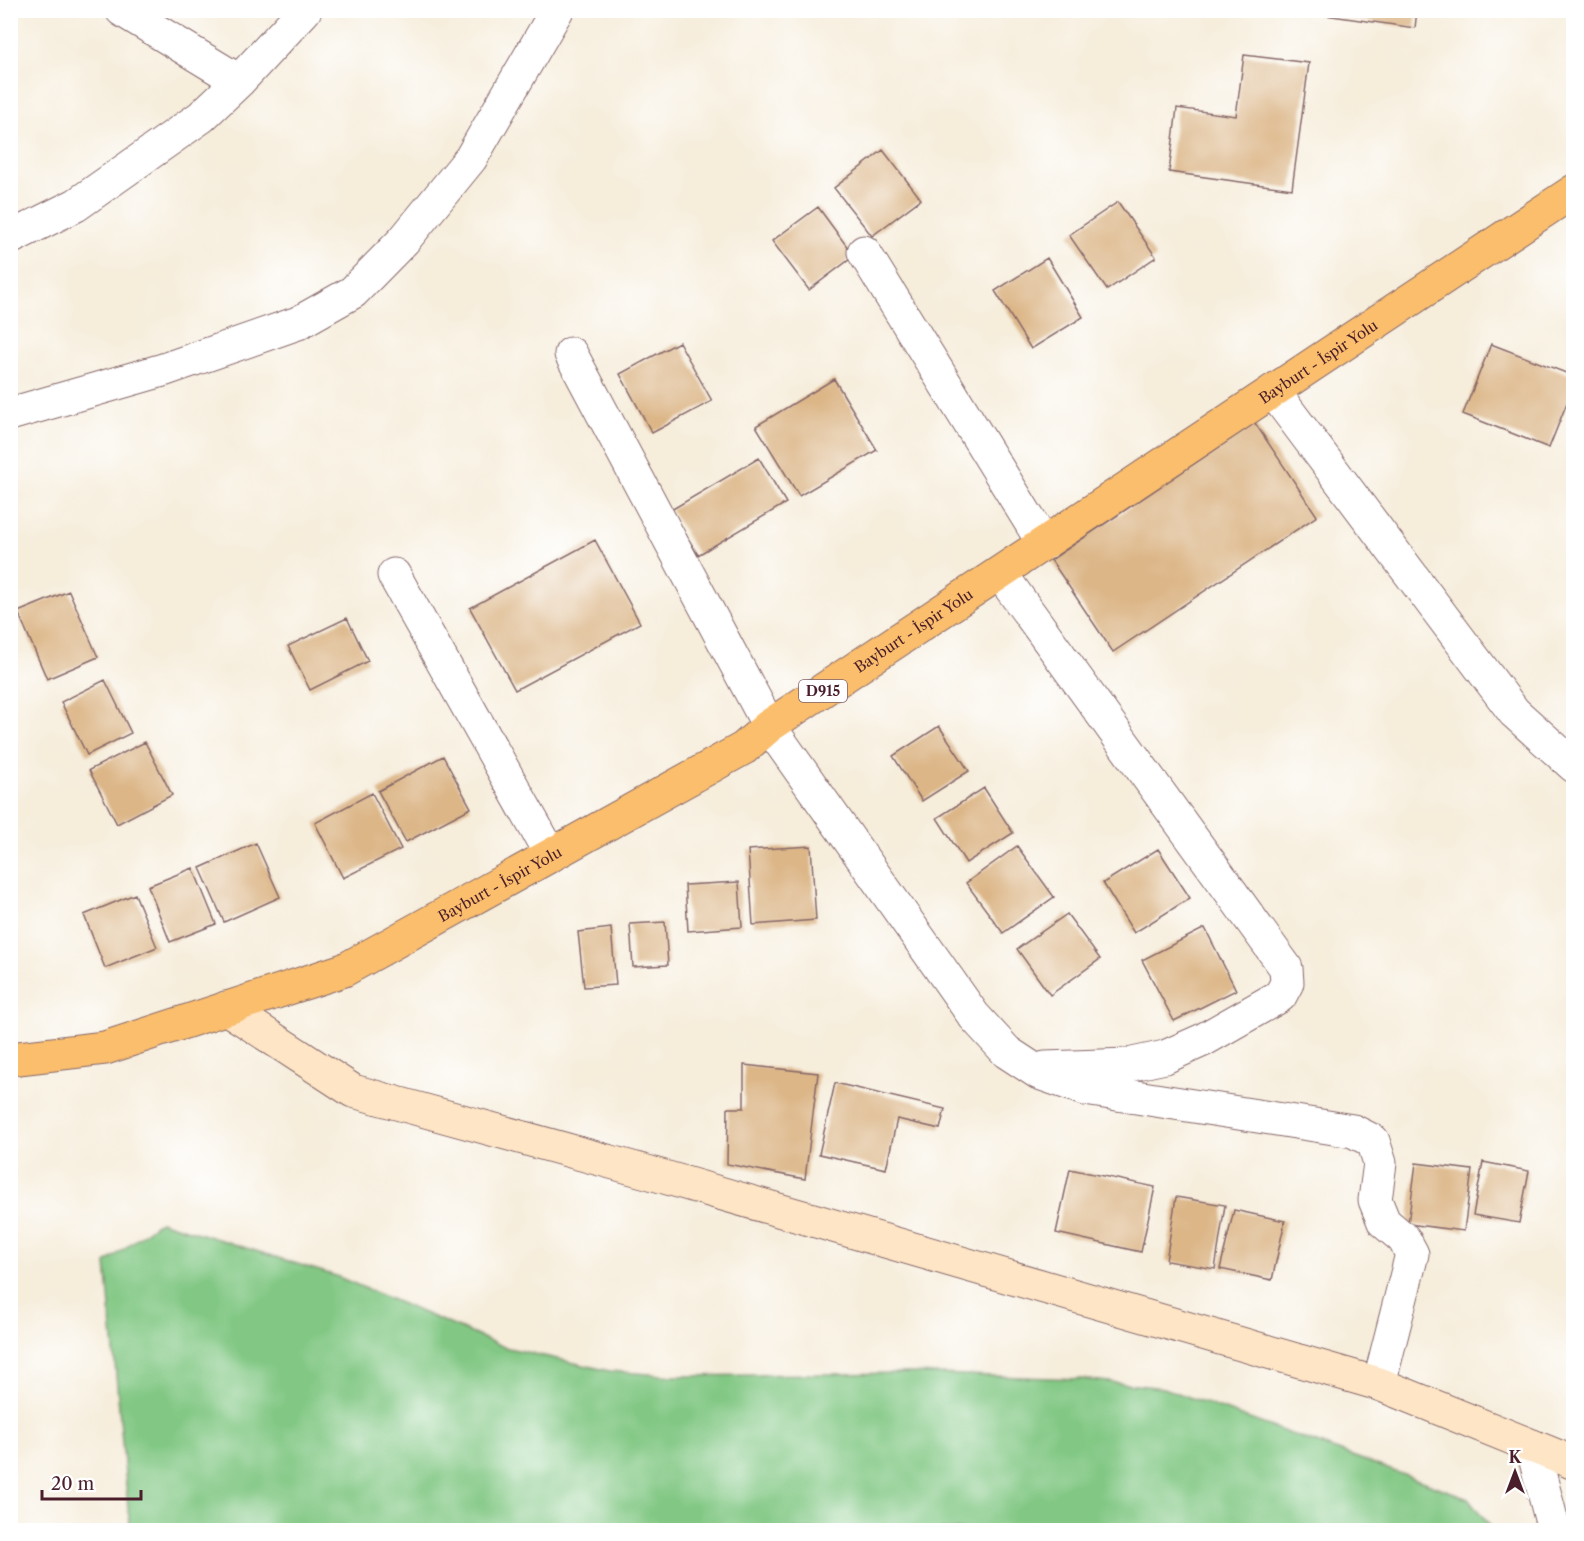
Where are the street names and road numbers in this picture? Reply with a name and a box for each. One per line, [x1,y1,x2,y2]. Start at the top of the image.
street label: Bayburt - İspir Yolu [1255,315,1381,407]
street label: Bayburt - İspir Yolu [850,584,976,676]
road number: D915 [799,680,847,702]
street label: Bayburt - İspir Yolu [434,842,565,926]

